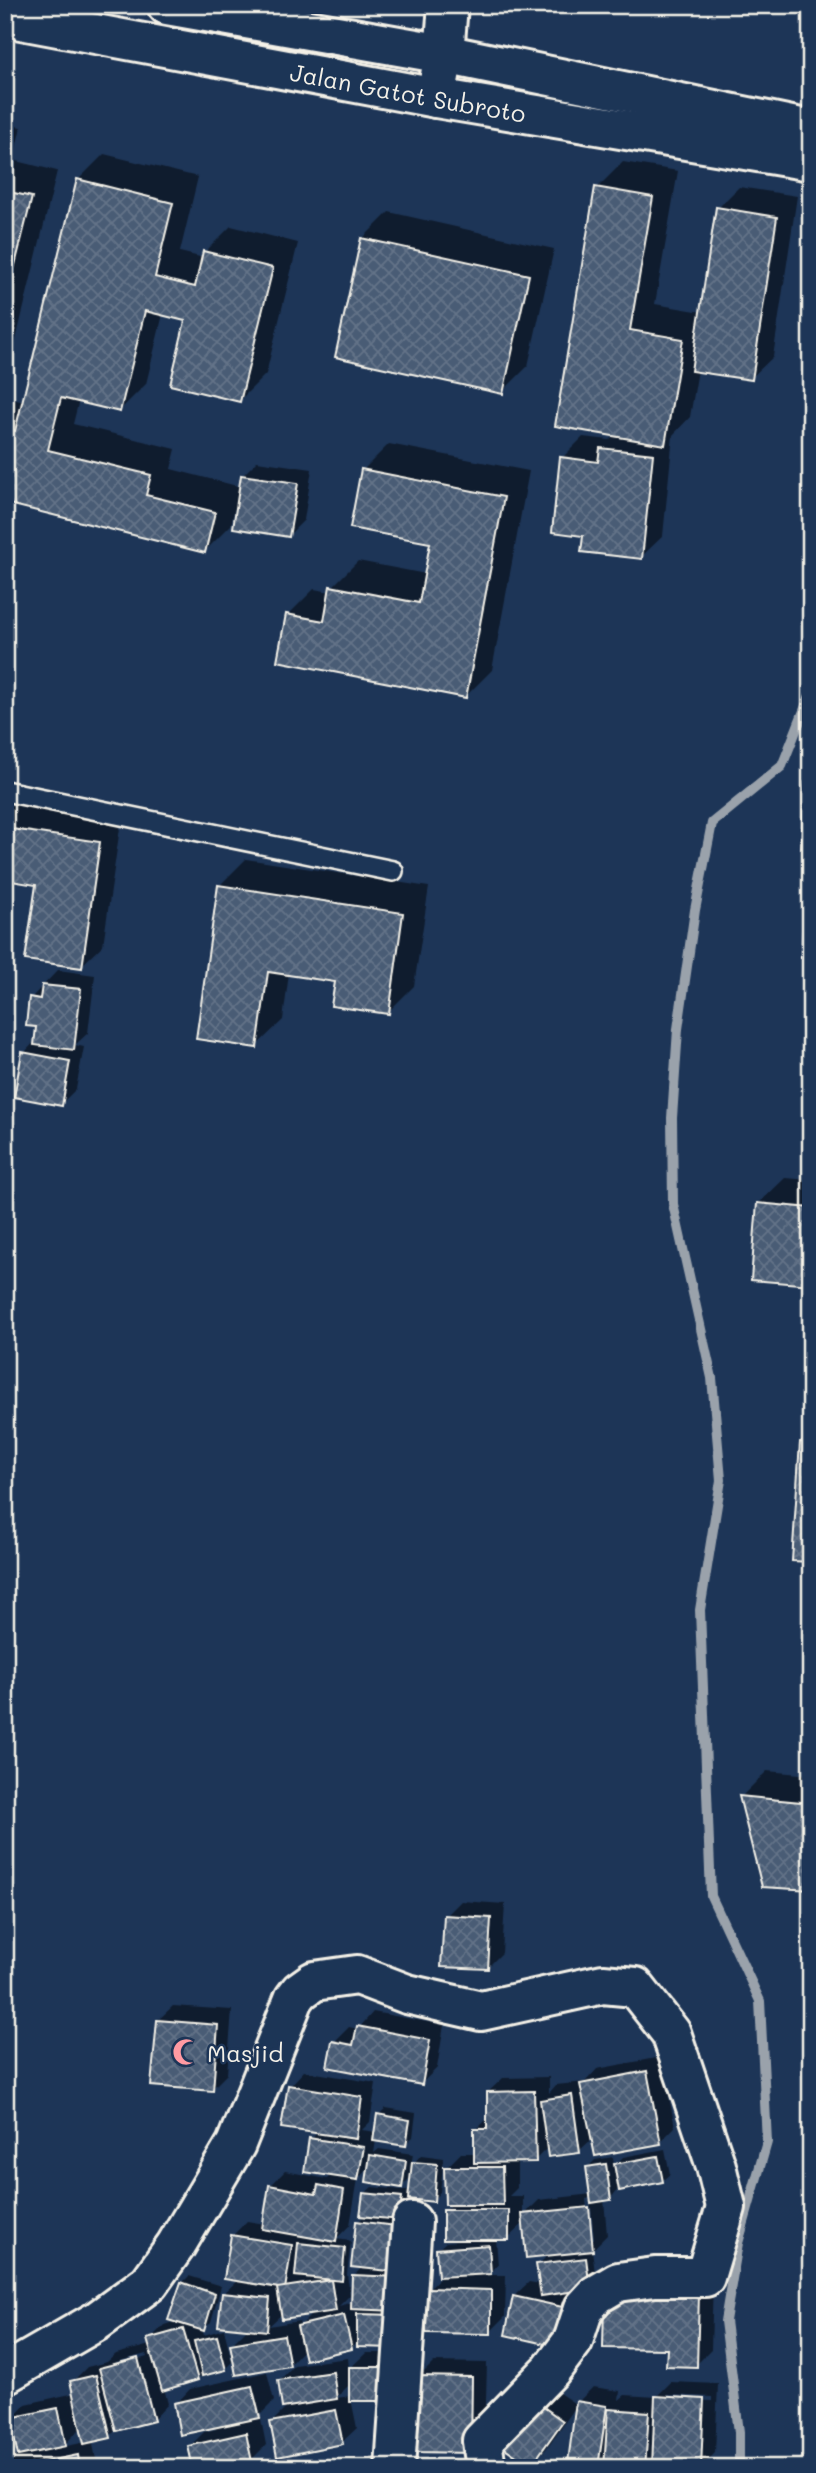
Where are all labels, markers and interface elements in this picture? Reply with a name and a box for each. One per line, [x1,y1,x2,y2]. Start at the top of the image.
street label: Jalan Gatot Subroto [288,55,528,128]
mosque icon: Masjid [171,2037,201,2067]
place label: Masjid [207,2037,283,2068]

